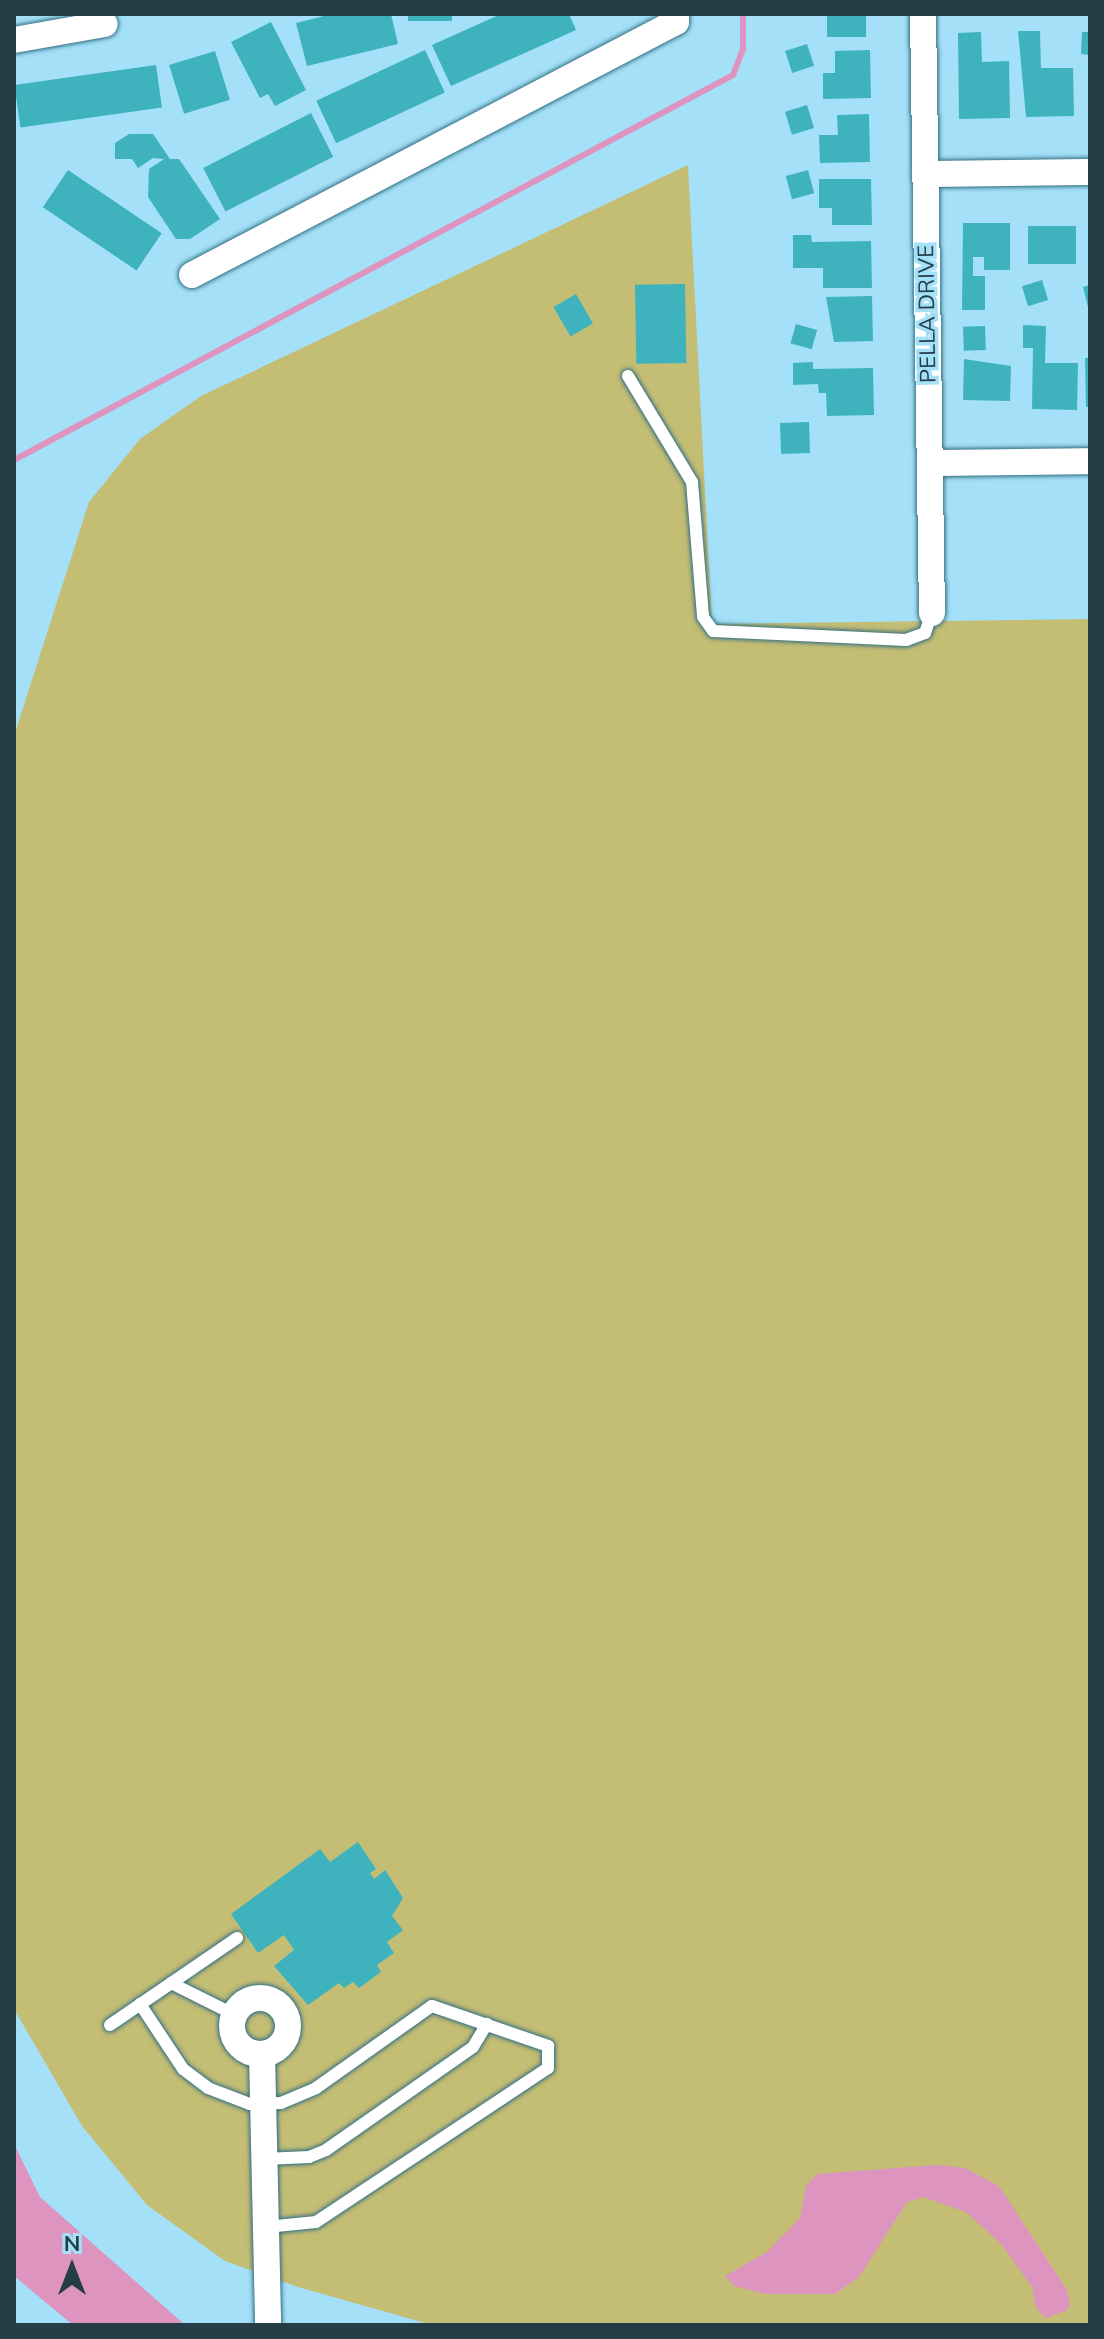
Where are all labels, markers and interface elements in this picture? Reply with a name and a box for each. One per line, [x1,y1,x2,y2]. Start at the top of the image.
street label: PELLA DRIVE [913,245,941,383]
north arrow [32,2227,112,2307]
text: N [64,2229,80,2257]

